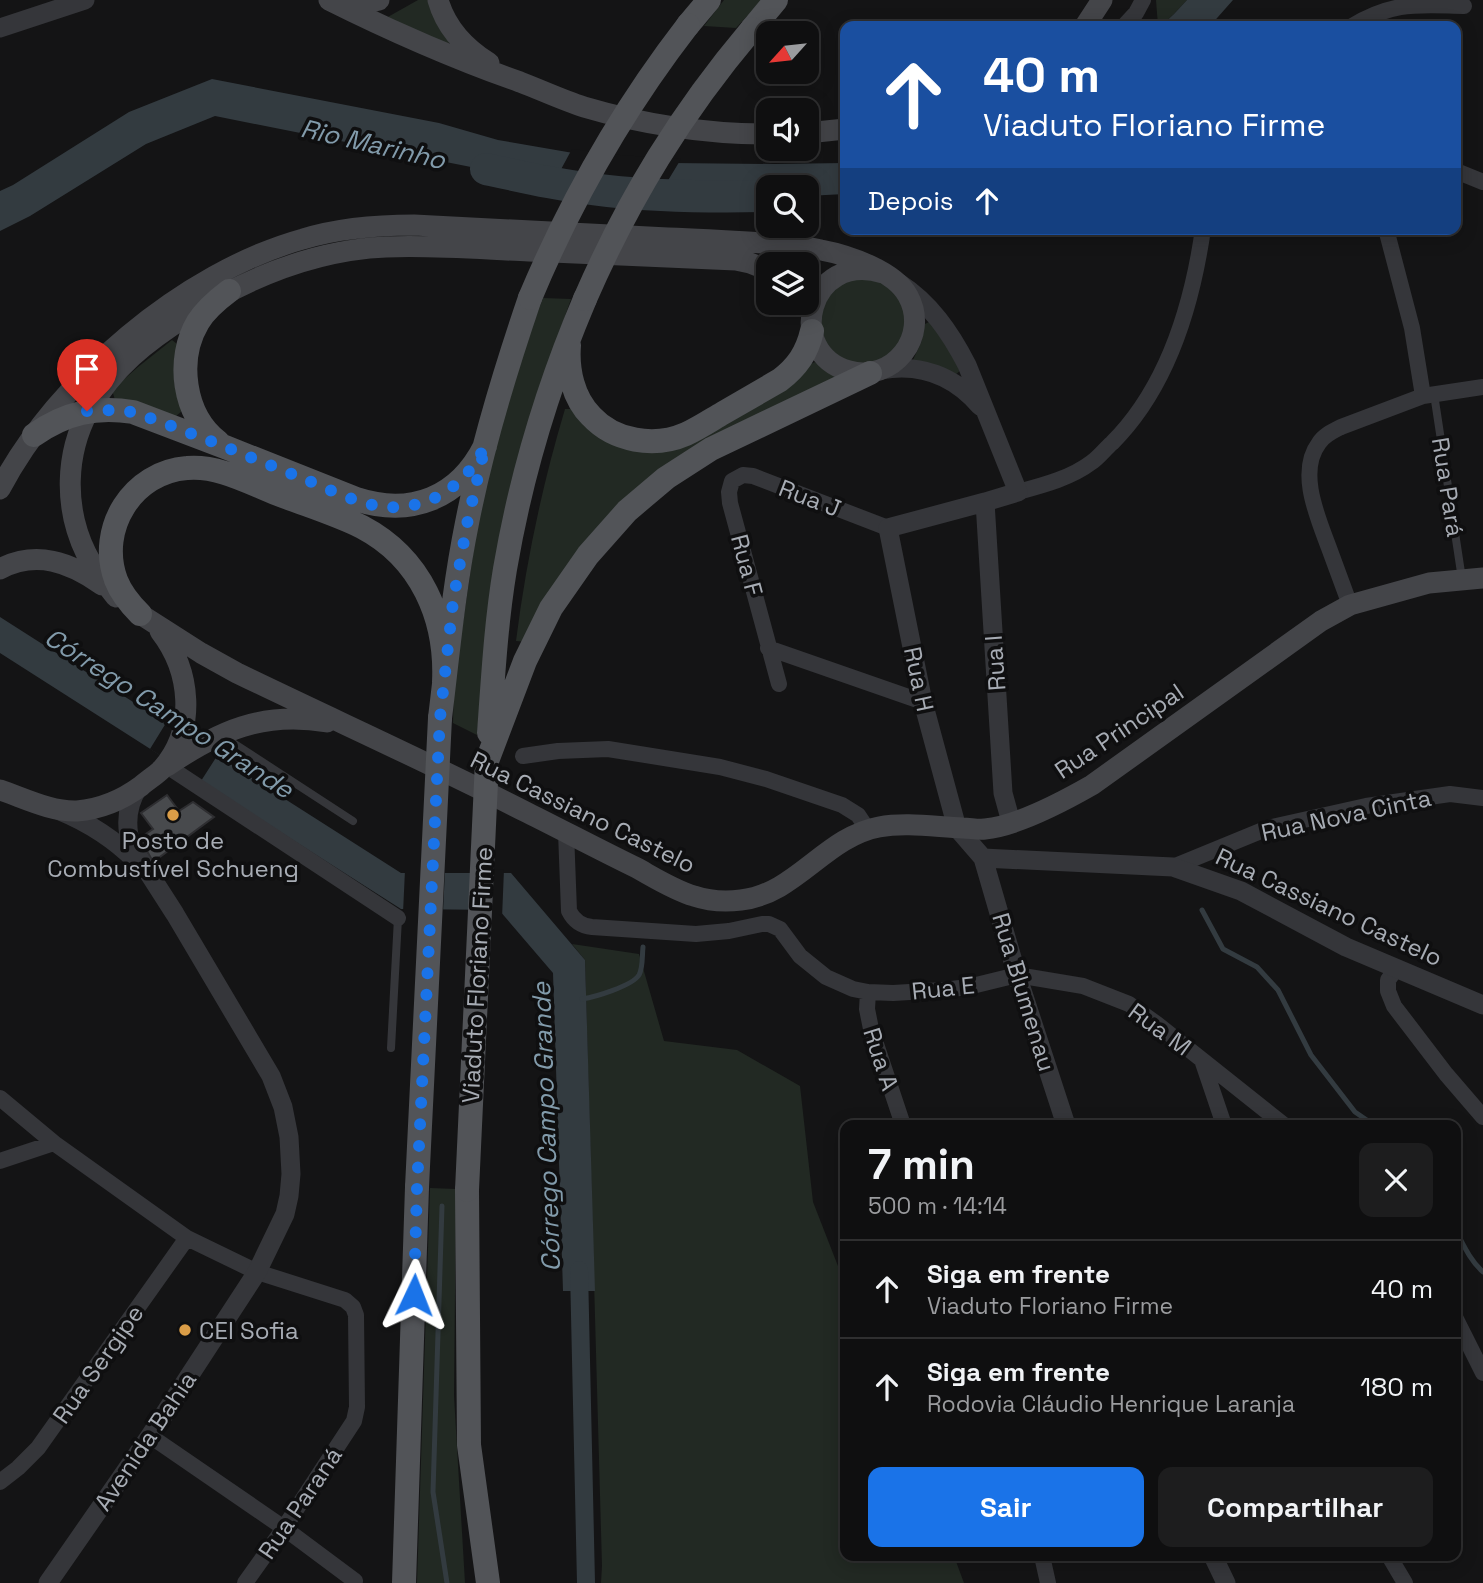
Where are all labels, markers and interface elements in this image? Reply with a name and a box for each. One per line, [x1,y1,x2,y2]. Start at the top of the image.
north arrow [756,21,819,84]
map controls [756,21,819,315]
text: 40 m [983,44,1100,106]
icon: ahead [868,49,959,140]
button: sound [756,98,819,161]
text: Viaduto Floriano Firme [983,105,1325,145]
water label: Rio Marinho [298,111,449,177]
button: search [756,175,819,238]
icon: ahead [968,182,1006,220]
text: Depois [868,184,954,218]
button: layers [756,252,819,315]
pin [57,339,117,411]
icon: arrive [68,350,106,388]
street label: Rua Pará [1425,435,1471,539]
street label: Rua J [775,472,845,524]
street label: Rua F [724,531,770,599]
water label: Córrego Campo Grande [38,620,301,807]
street label: Rua I [978,634,1012,692]
street label: Rua H [897,644,941,714]
street label: Rua Principal [1048,676,1190,786]
street label: Rua Cassiano Castelo [465,744,701,880]
street label: Rua Nova Cinta [1258,782,1434,848]
marker: Posto de Combustível Schueng [165,807,181,823]
place label: Posto de Combustível Schueng [47,825,299,884]
street label: Rua Cassiano Castelo [1211,841,1447,973]
street label: Viaduto Floriano Firme [455,846,499,1104]
street label: Rua Blumenau [985,909,1063,1075]
street label: Rua E [910,969,976,1007]
water label: Córrego Campo Grande [524,980,568,1272]
street label: Rua M [1122,996,1198,1062]
street label: Rua A [856,1023,906,1095]
text: 7 min [868,1138,975,1191]
button: close [1359,1143,1433,1217]
text: 500 m · 14:14 [868,1191,1007,1221]
text: Siga em frente [927,1257,1110,1291]
position arrow [377,1258,451,1332]
icon: ahead [868,1270,906,1308]
text: 40 m [1371,1272,1433,1306]
text: Viaduto Floriano Firme [927,1291,1173,1321]
street label: Rua Sergipe [46,1298,150,1430]
place label: CEI Sofia [199,1315,299,1346]
marker: CEI Sofia [177,1322,193,1338]
text: Siga em frente [927,1355,1110,1389]
street label: Avenida Bahia [87,1365,203,1517]
icon: ahead [868,1368,906,1406]
text: 180 m [1360,1370,1433,1404]
text: Rodovia Cláudio Henrique Laranja [927,1389,1295,1419]
street label: Rua Paraná [251,1441,349,1565]
button: Sair [868,1467,1144,1547]
button: Compartilhar [1158,1467,1433,1547]

